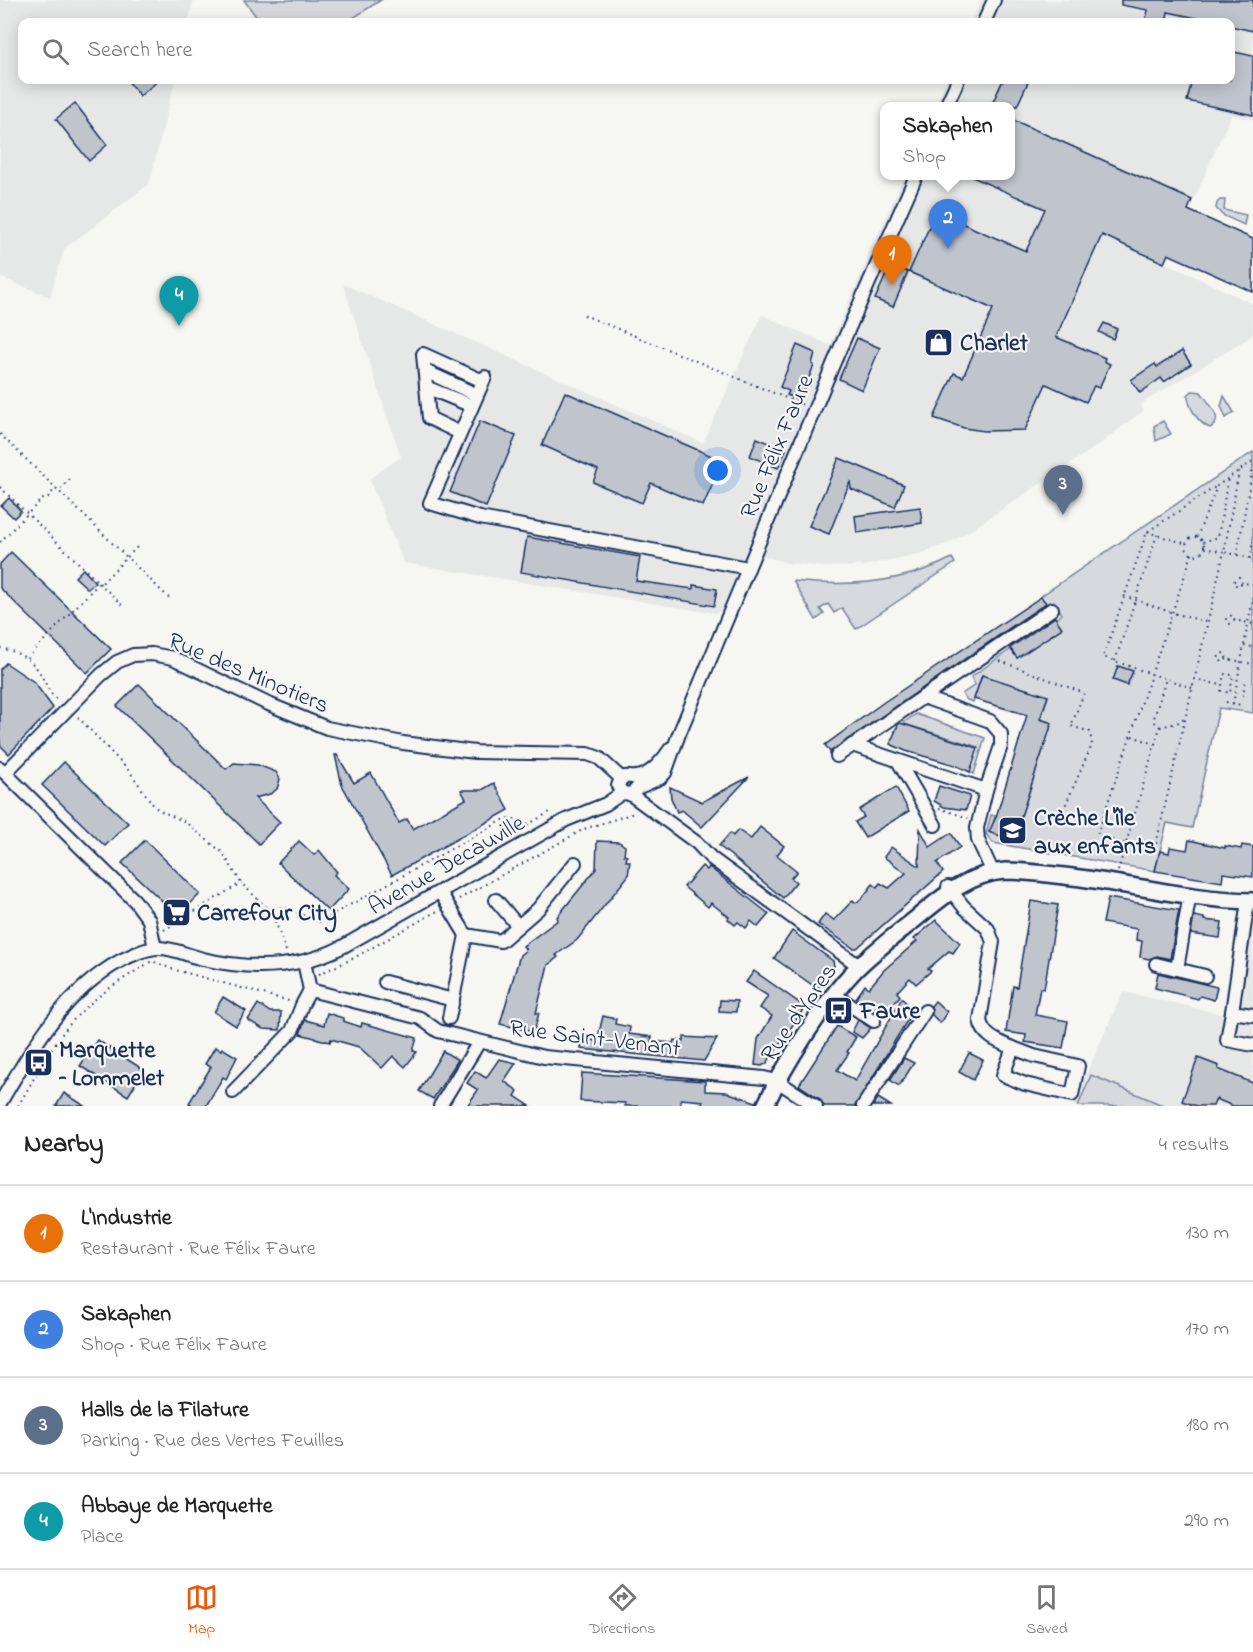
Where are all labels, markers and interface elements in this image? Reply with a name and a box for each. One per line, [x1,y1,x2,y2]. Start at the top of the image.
search box [18,18,1235,84]
icon: search [39,35,72,68]
text: Search here [87,35,192,67]
popup [880,102,1015,180]
text: Sakaphen [903,111,992,143]
text: Shop [903,143,946,172]
pin: 2 [928,200,968,249]
pin: 1 [872,236,912,285]
pin: 4 [160,276,198,326]
shop icon: Charlet [923,326,955,358]
place label: Charlet [960,327,1029,362]
street label: Rue Félix Faure [732,369,824,524]
your location [703,456,732,485]
pin: 3 [1044,466,1082,515]
street label: Rue des Minotiers [162,625,334,724]
place label: Crèche L'île aux enfants [1034,802,1156,865]
street label: Avenue Decauville [362,807,532,925]
school or university icon: Crèche L'île aux enfants [997,815,1029,847]
supermarket icon: Carrefour City [160,896,192,928]
place label: Carrefour City [197,897,337,933]
street label: Rue d'Ypres [753,957,847,1070]
bus stop icon: Faure [823,994,855,1026]
place label: Faure [859,995,922,1030]
street label: Rue Saint-Venant [507,1012,682,1067]
place label: Marquette – Lommelet [58,1034,165,1097]
bus stop icon: Marquette – Lommelet [22,1047,54,1079]
text: Nearby [24,1126,103,1164]
text: 4 results [1159,1131,1229,1160]
text: L'Industrie [81,1203,172,1235]
text: 1 [40,1219,47,1248]
text: 130 m [1185,1219,1229,1248]
text: Restaurant · Rue Félix Faure [81,1235,316,1264]
text: Sakaphen [81,1299,171,1331]
text: 2 [39,1315,48,1344]
text: 170 m [1185,1315,1229,1344]
text: Shop · Rue Félix Faure [81,1331,267,1360]
text: Halls de la Filature [81,1395,249,1427]
text: 3 [39,1411,48,1440]
text: 180 m [1186,1411,1229,1440]
text: Parking · Rue des Vertes Feuilles [81,1427,344,1456]
text: Abbaye de Marquette [81,1491,273,1523]
text: 4 [39,1507,48,1536]
text: 290 m [1184,1507,1229,1536]
text: Place [81,1523,123,1552]
tab: Map [185,1581,218,1641]
tab: Directions [589,1581,655,1641]
tab: Saved [1026,1581,1068,1641]

